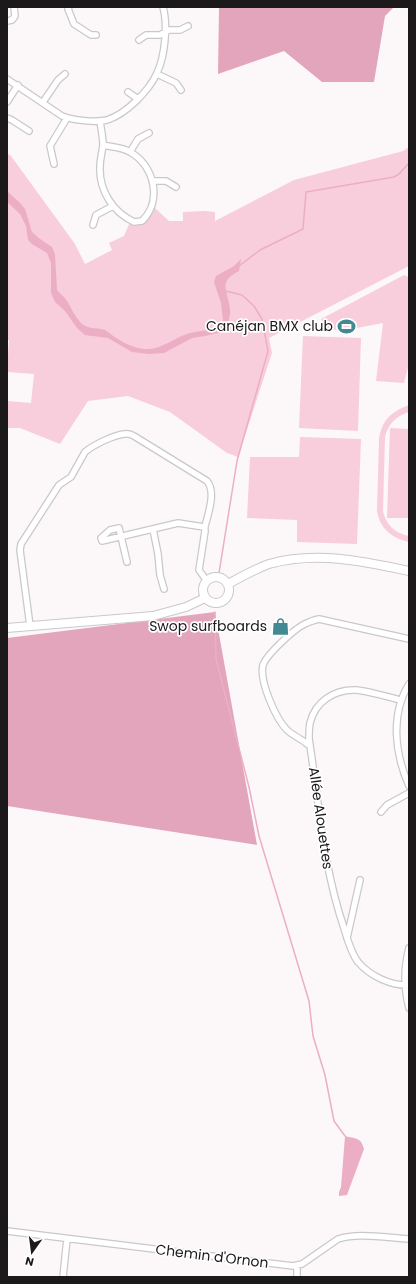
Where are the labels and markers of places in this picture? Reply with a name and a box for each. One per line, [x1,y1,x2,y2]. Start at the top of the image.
place label: Canéjan BMX club [206,316,333,336]
sports icon: Canéjan BMX club [336,316,356,336]
place label: Swop surfboards [149,616,267,636]
shop icon: Swop surfboards [270,616,290,636]

